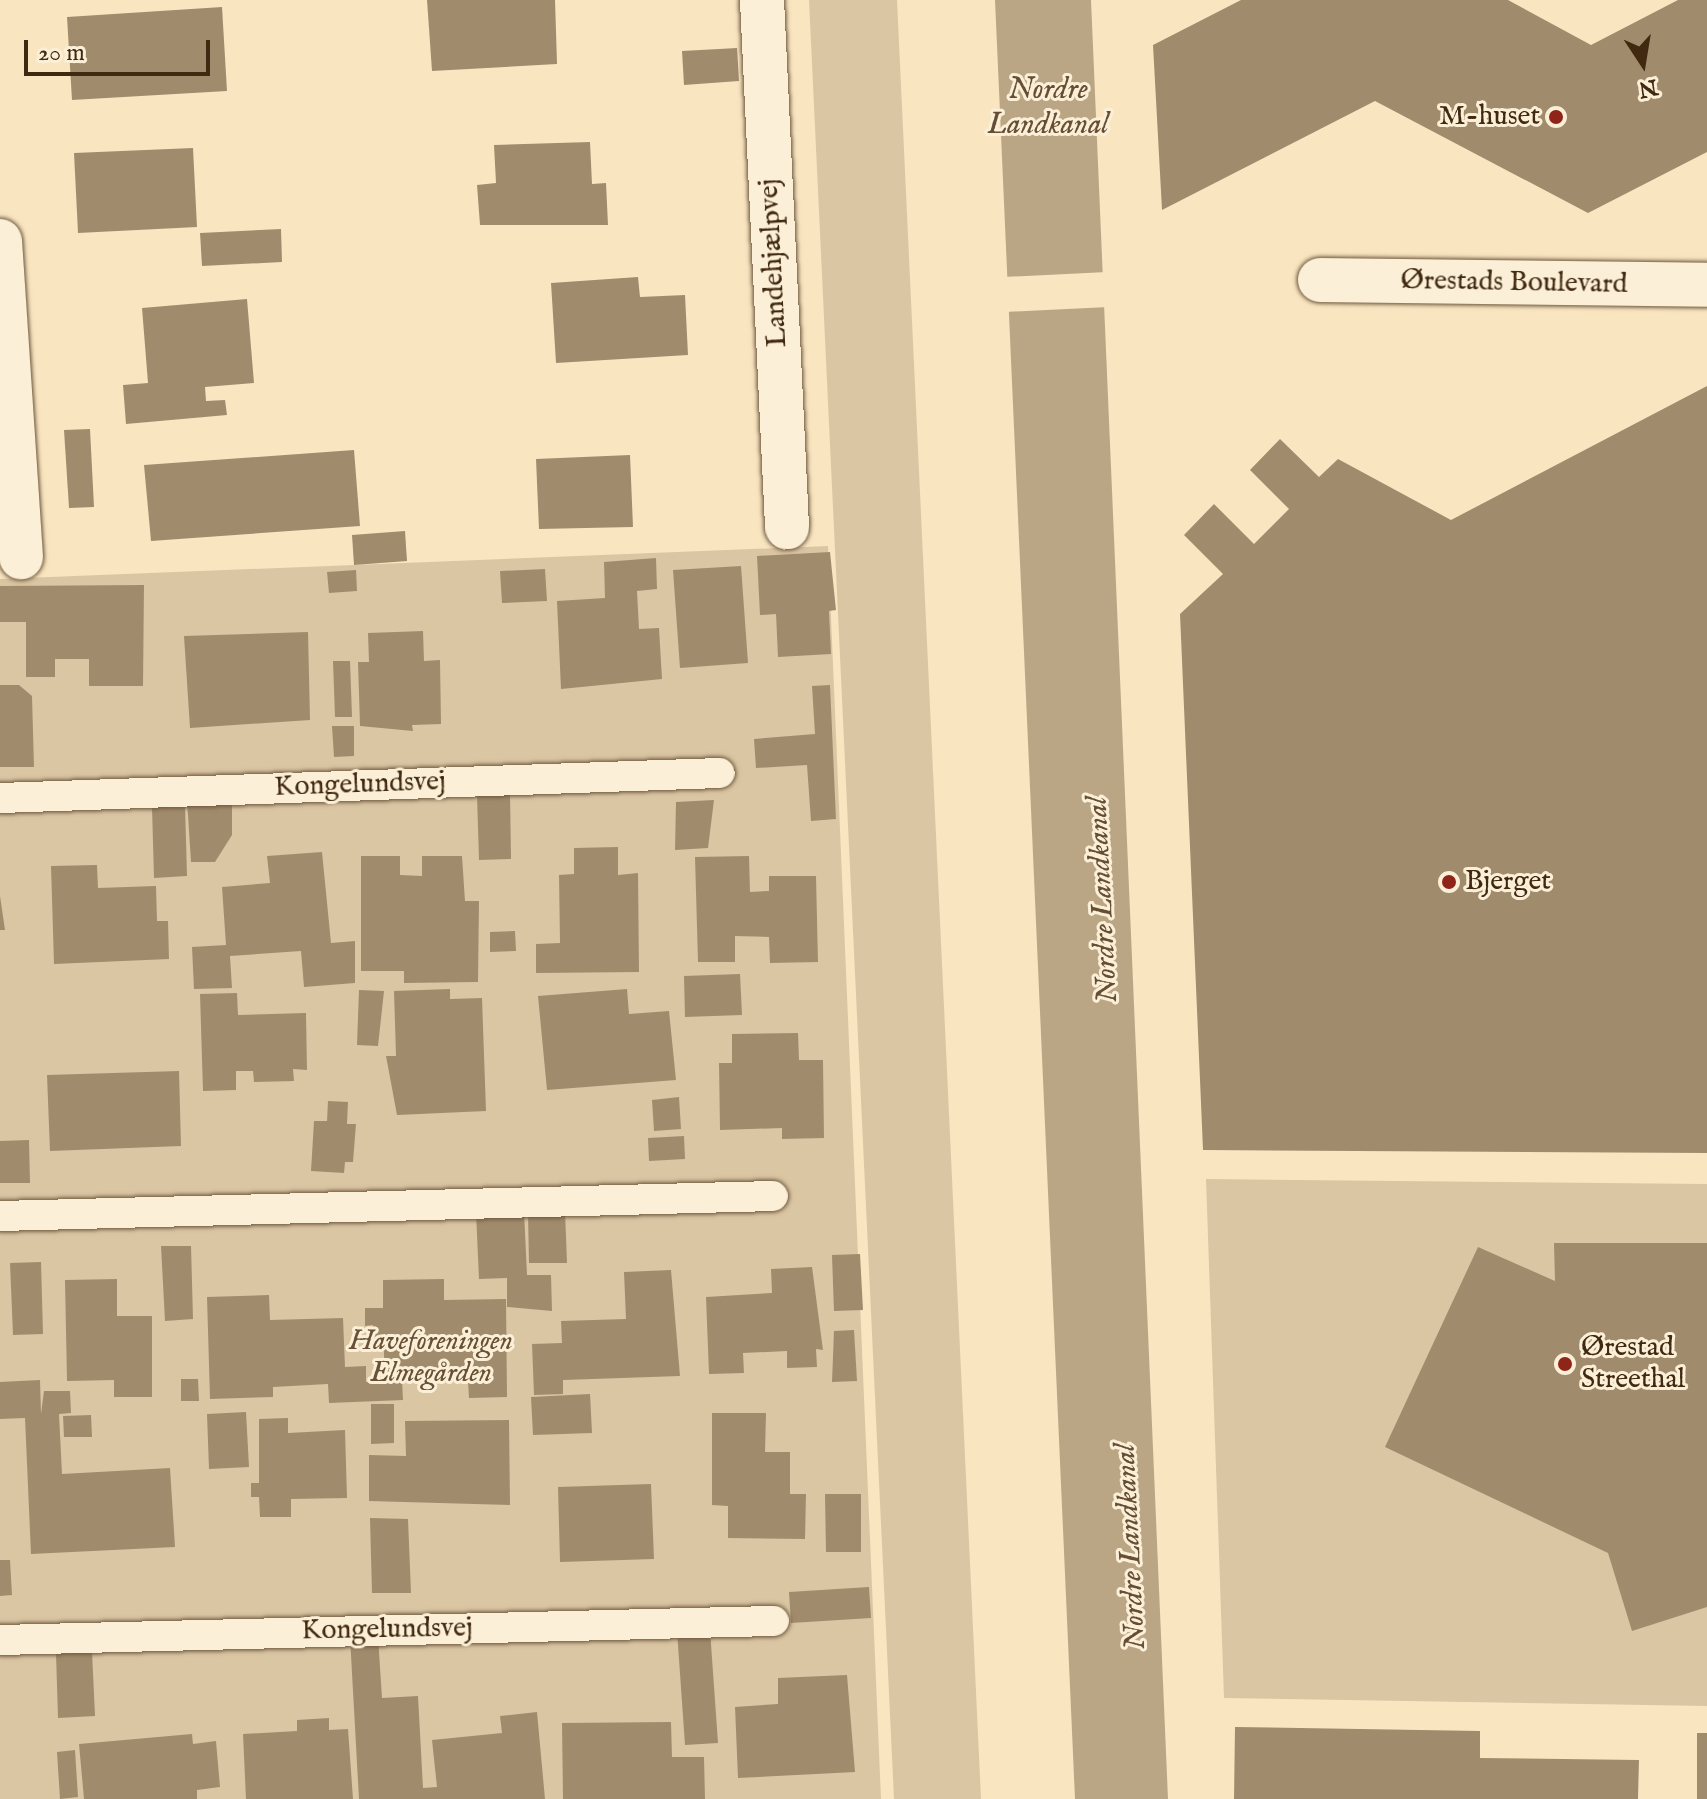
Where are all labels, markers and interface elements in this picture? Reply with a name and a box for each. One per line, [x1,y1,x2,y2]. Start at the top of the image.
scale bar [28,24,214,74]
north arrow [1603,24,1683,104]
text: 20 m [38,38,85,69]
water label: Nordre Landkanal [987,72,1109,142]
text: N [1636,72,1660,103]
place label: M-huset [1439,100,1540,134]
marker: M-huset [1547,108,1565,126]
street label: Landehjælpvej [753,178,795,348]
street label: Ørestads Boulevard [1400,264,1628,302]
street label: Kongelundsvej [274,765,446,805]
water label: Nordre Landkanal [1080,796,1126,1004]
place label: Bjerget [1465,865,1551,899]
marker: Bjerget [1440,873,1458,891]
park label: Haveforeningen Elmegården [349,1325,513,1391]
place label: Ørestad Streethal [1581,1331,1685,1397]
marker: Ørestad Streethal [1556,1355,1574,1373]
water label: Nordre Landkanal [1108,1443,1154,1651]
street label: Kongelundsvej [301,1612,473,1648]

